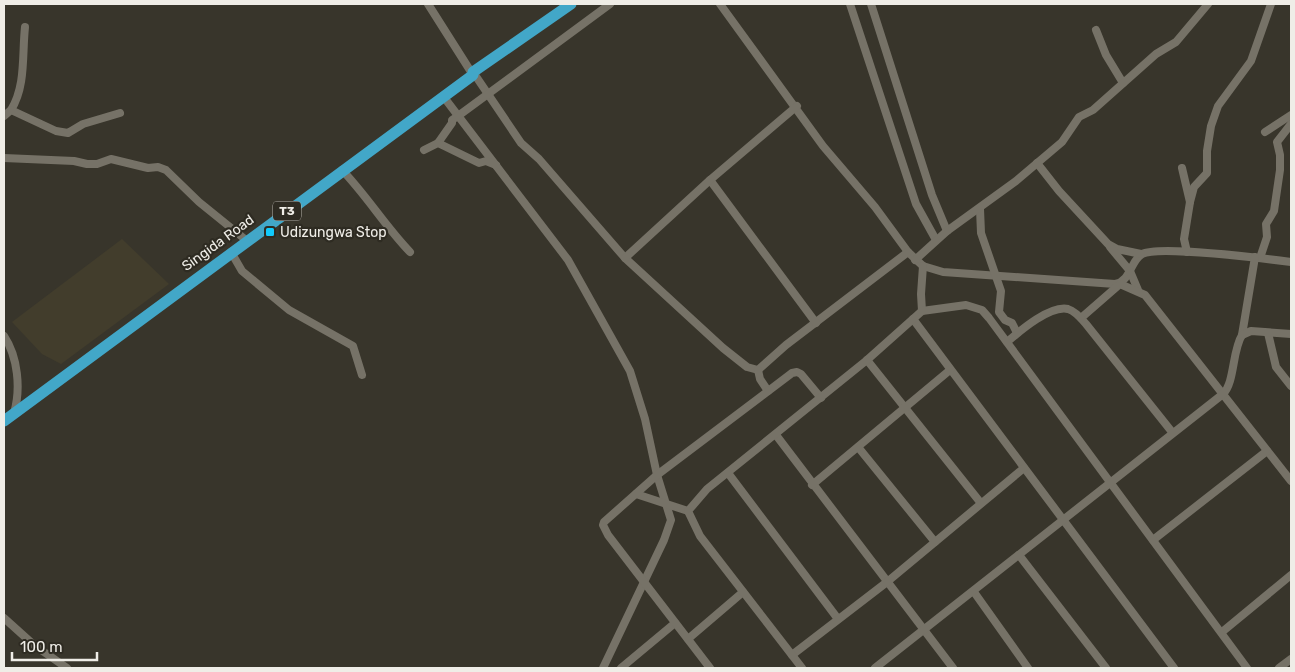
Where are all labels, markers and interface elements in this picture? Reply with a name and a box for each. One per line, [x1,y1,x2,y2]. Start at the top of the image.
road number: T3 [273,202,301,220]
street label: Singida Road [179,211,257,275]
place label: Udizungwa Stop [280,224,387,241]
marker: Udizungwa Stop [264,226,276,238]
scale bar [12,630,98,662]
text: 100 m [20,638,62,656]

